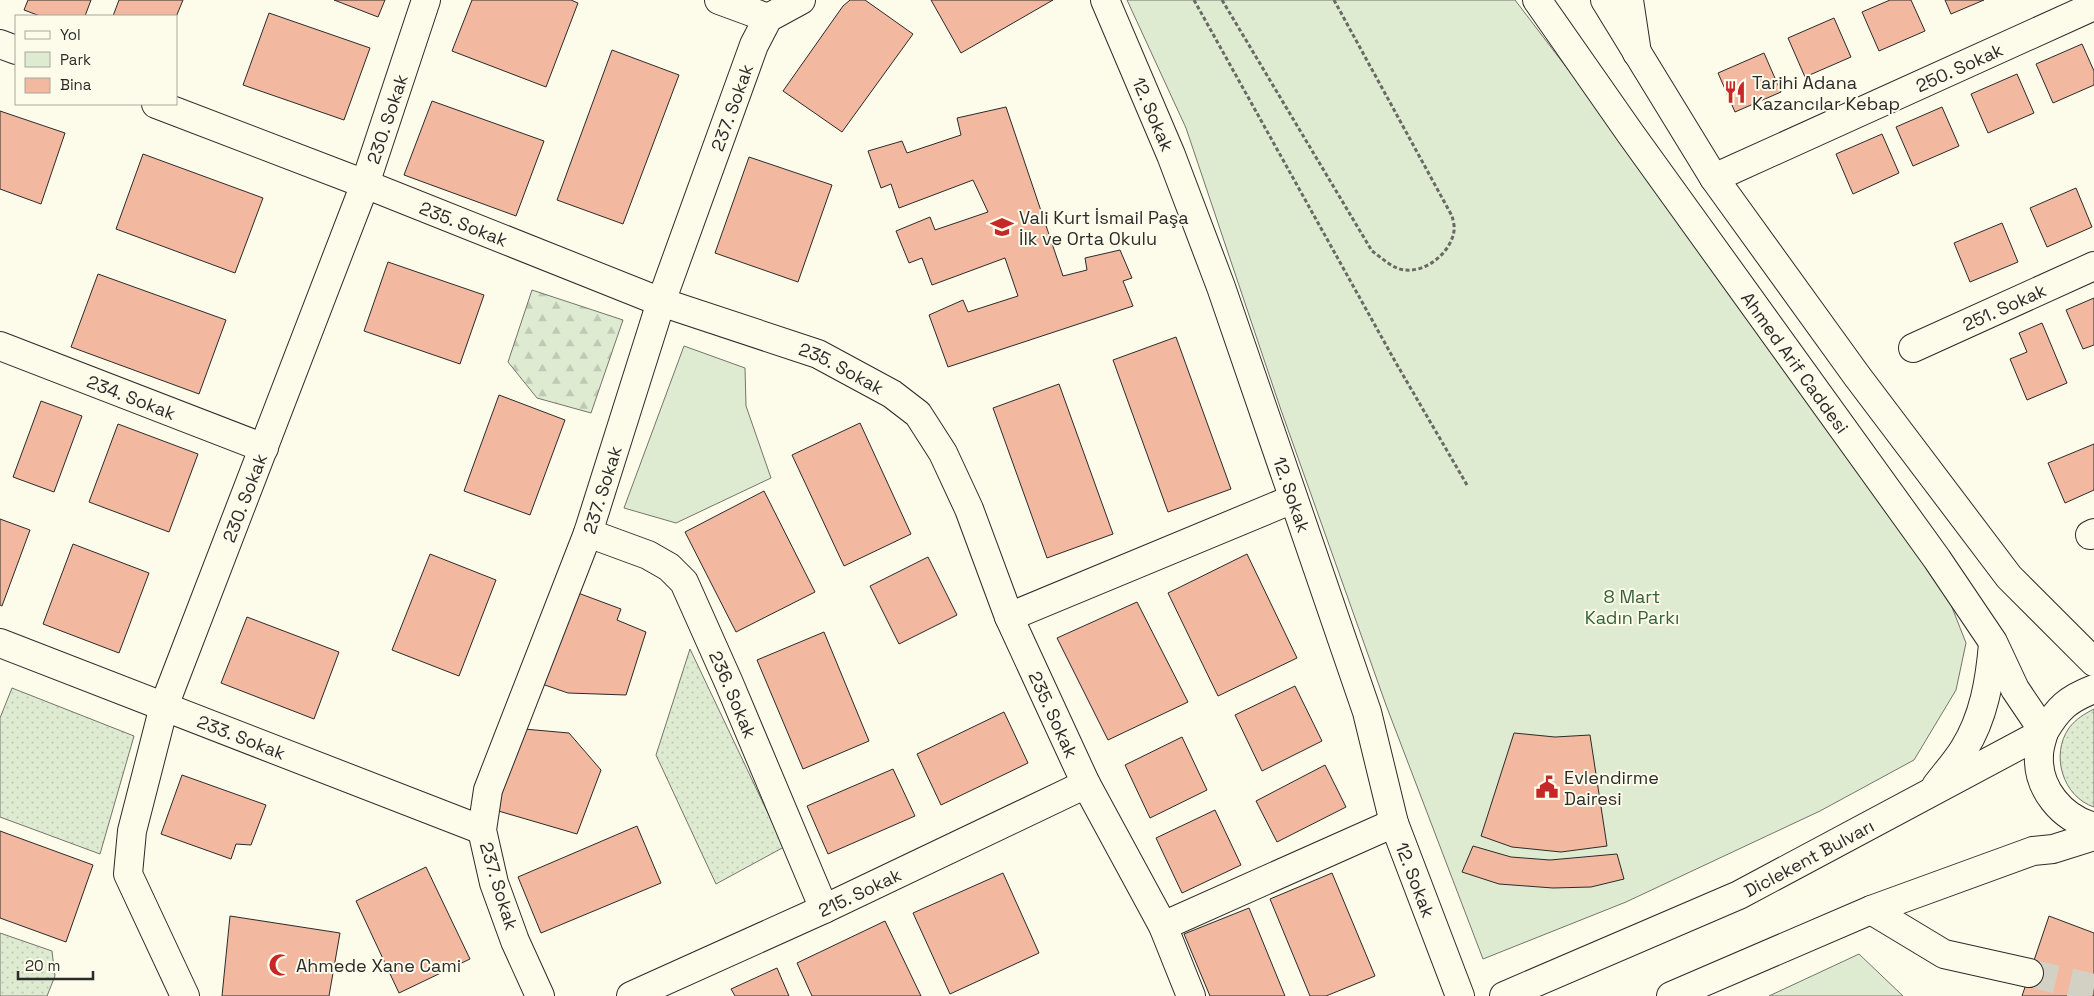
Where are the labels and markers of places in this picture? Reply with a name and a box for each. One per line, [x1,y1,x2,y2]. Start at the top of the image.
place label: Tarihi Adana Kazancılar Kebap [1752,71,1900,115]
restaurant icon: Tarihi Adana Kazancılar Kebap [1722,79,1748,105]
place label: Vali Kurt İsmail Paşa İlk ve Orta Okulu [1019,206,1189,250]
school or university icon: Vali Kurt İsmail Paşa İlk ve Orta Okulu [989,214,1015,240]
place label: Evlendirme Dairesi [1564,766,1659,810]
public building icon: Evlendirme Dairesi [1534,774,1560,800]
mosque icon: Ahmede Xane Cami [267,952,293,978]
place label: Ahmede Xane Cami [296,954,461,977]

